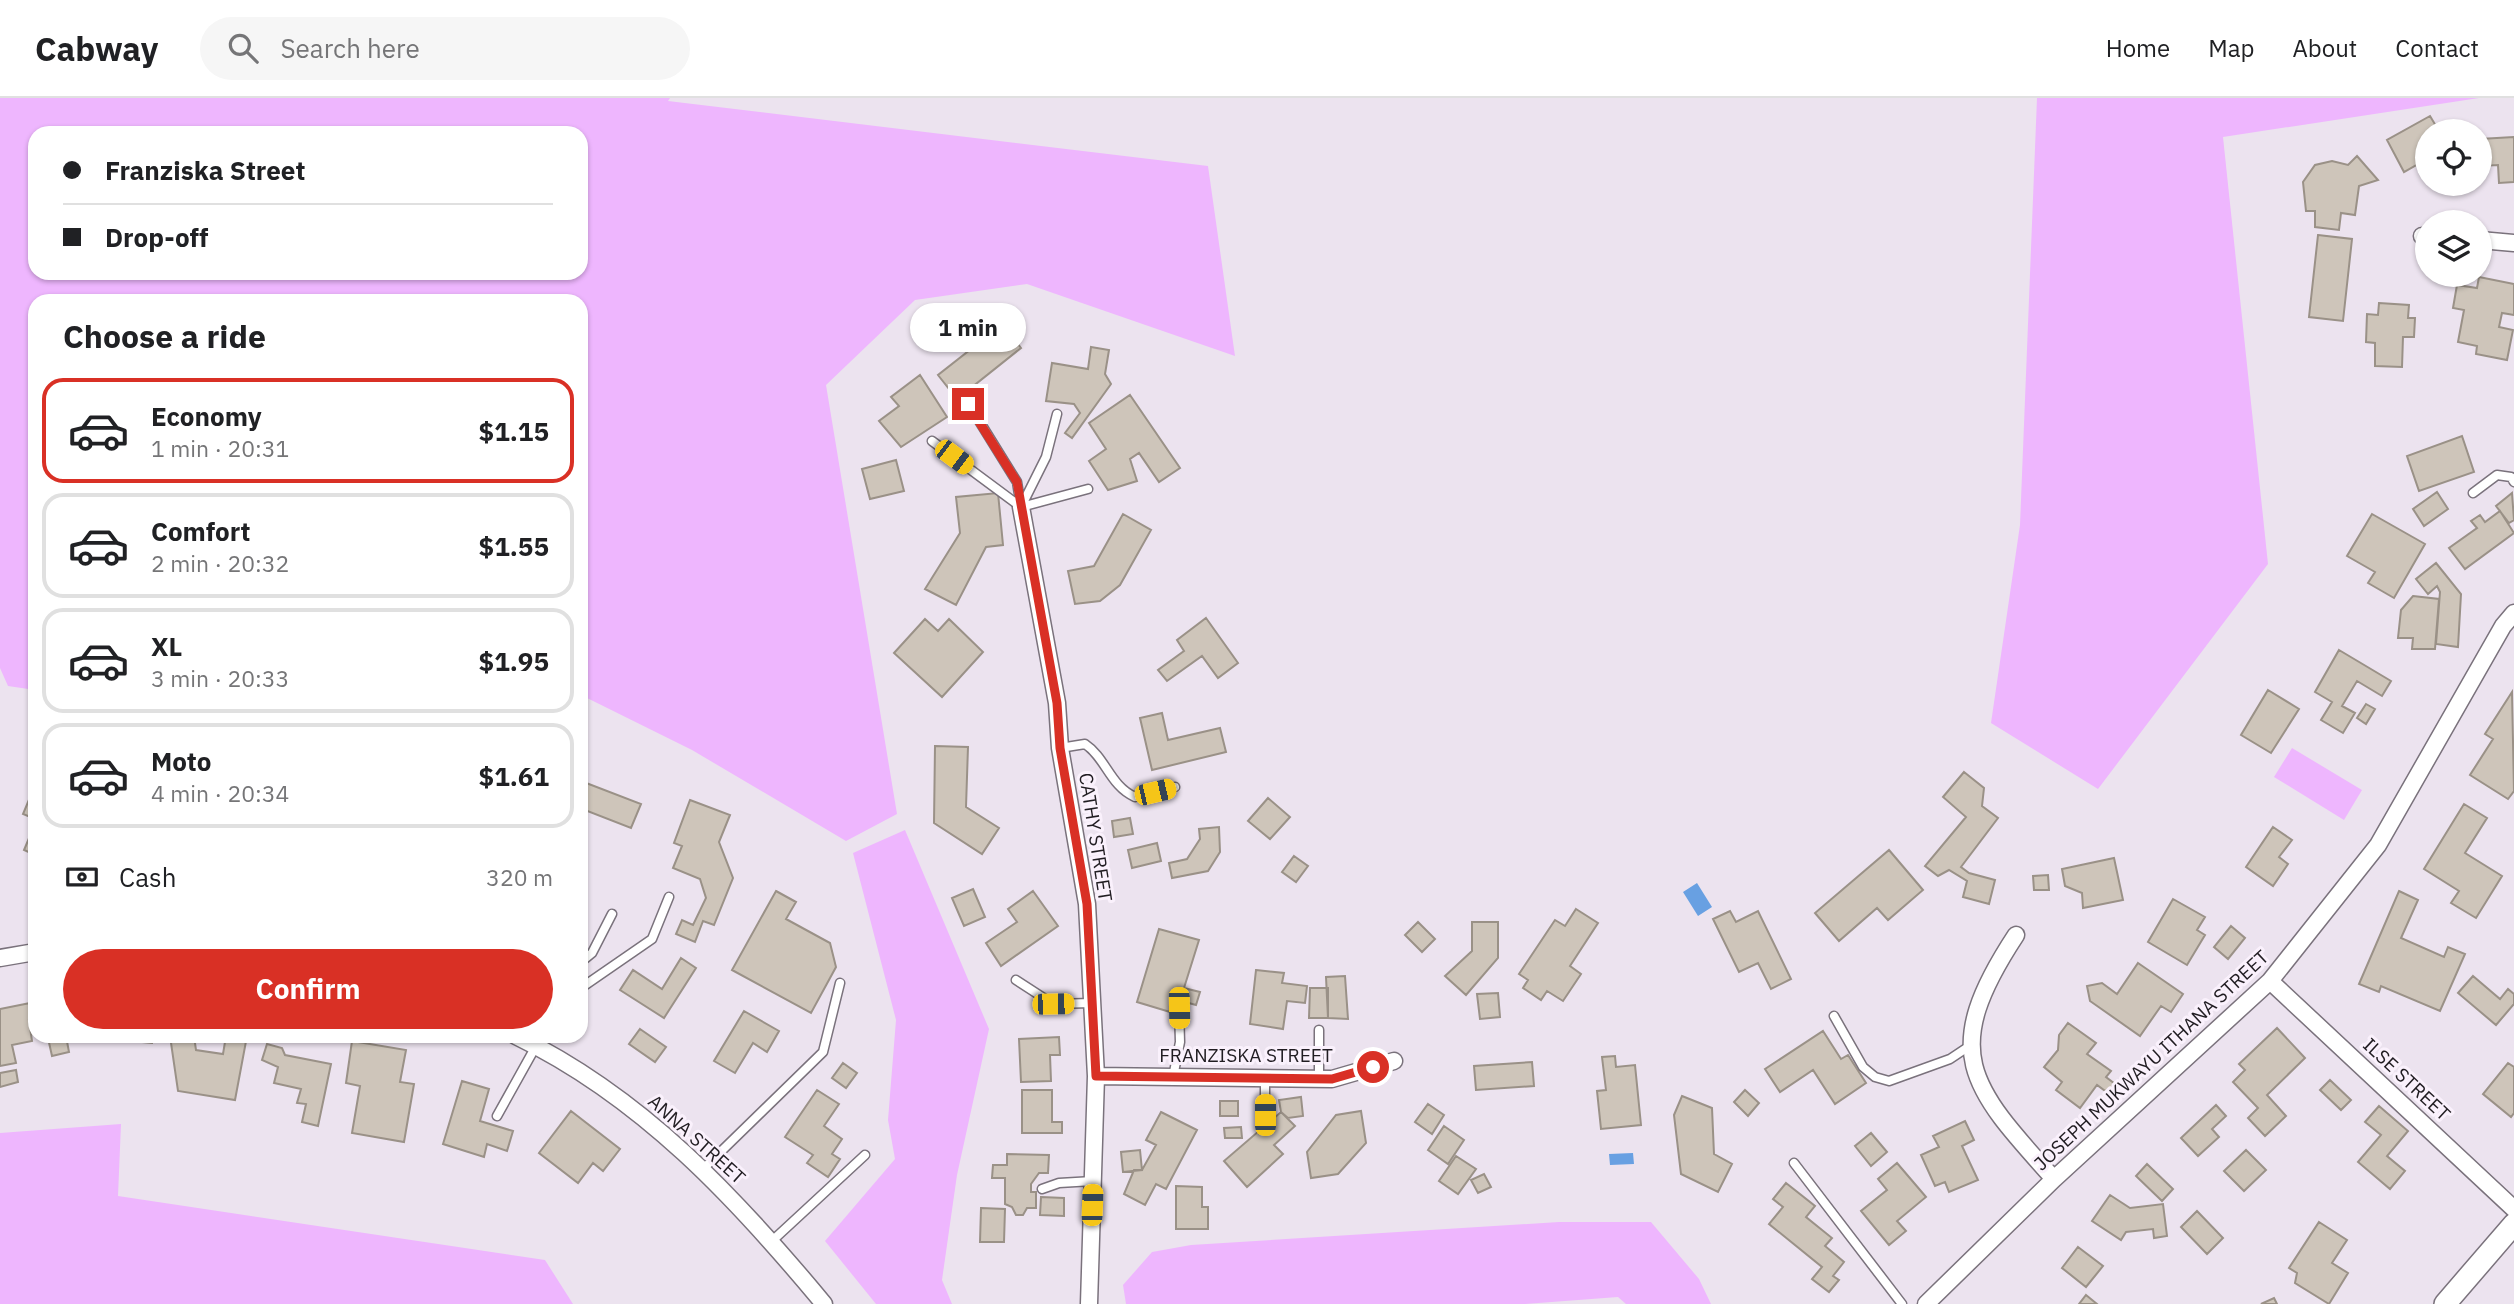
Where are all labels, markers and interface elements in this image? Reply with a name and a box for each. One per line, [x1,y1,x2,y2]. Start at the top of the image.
search box [200,17,690,80]
text: Cabway [35,27,158,70]
icon: search [224,29,262,67]
text: Search here [280,31,420,65]
text: Home [2106,32,2170,64]
text: Map [2208,32,2254,64]
text: About [2292,32,2357,64]
text: Contact [2395,32,2479,64]
map controls [2415,119,2492,287]
button: locate [2415,119,2492,196]
text: Franziska Street [105,153,305,187]
button: layers [2415,210,2492,287]
text: Drop-off [105,220,208,254]
callout: 1 min [910,302,1026,352]
text: 1 min [938,312,998,342]
text: Choose a ride [63,315,266,357]
route end [952,388,984,420]
icon: car [67,399,130,462]
text: Economy [151,399,262,433]
text: $1.15 [479,414,549,448]
text: 1 min · 20:31 [151,433,289,463]
car [931,436,978,478]
icon: car [67,514,130,577]
text: Comfort [151,514,250,548]
text: $1.55 [479,529,549,563]
text: 2 min · 20:32 [151,548,289,578]
icon: car [67,629,130,692]
text: XL [151,629,182,663]
text: $1.95 [479,644,549,678]
text: 3 min · 20:33 [151,663,289,693]
icon: car [67,744,130,807]
text: Moto [151,744,211,778]
text: $1.61 [479,759,549,793]
street label: CATHY STREET [1074,771,1118,903]
car [1133,777,1178,807]
text: 4 min · 20:34 [151,778,289,808]
icon: cash [63,858,101,896]
text: Cash [119,860,176,894]
text: 320 m [486,862,553,892]
street label: JOSEPH MUKWAYU ITHANA STREET [2029,945,2273,1175]
button: Confirm [63,949,553,1029]
car [1169,987,1190,1029]
car [1032,993,1075,1015]
street label: ILSE STREET [2358,1033,2456,1126]
street label: FRANZISKA STREET [1159,1043,1333,1067]
route start [1357,1051,1389,1083]
street label: ANNA STREET [643,1089,751,1189]
car [1255,1094,1276,1136]
car [1081,1184,1104,1226]

